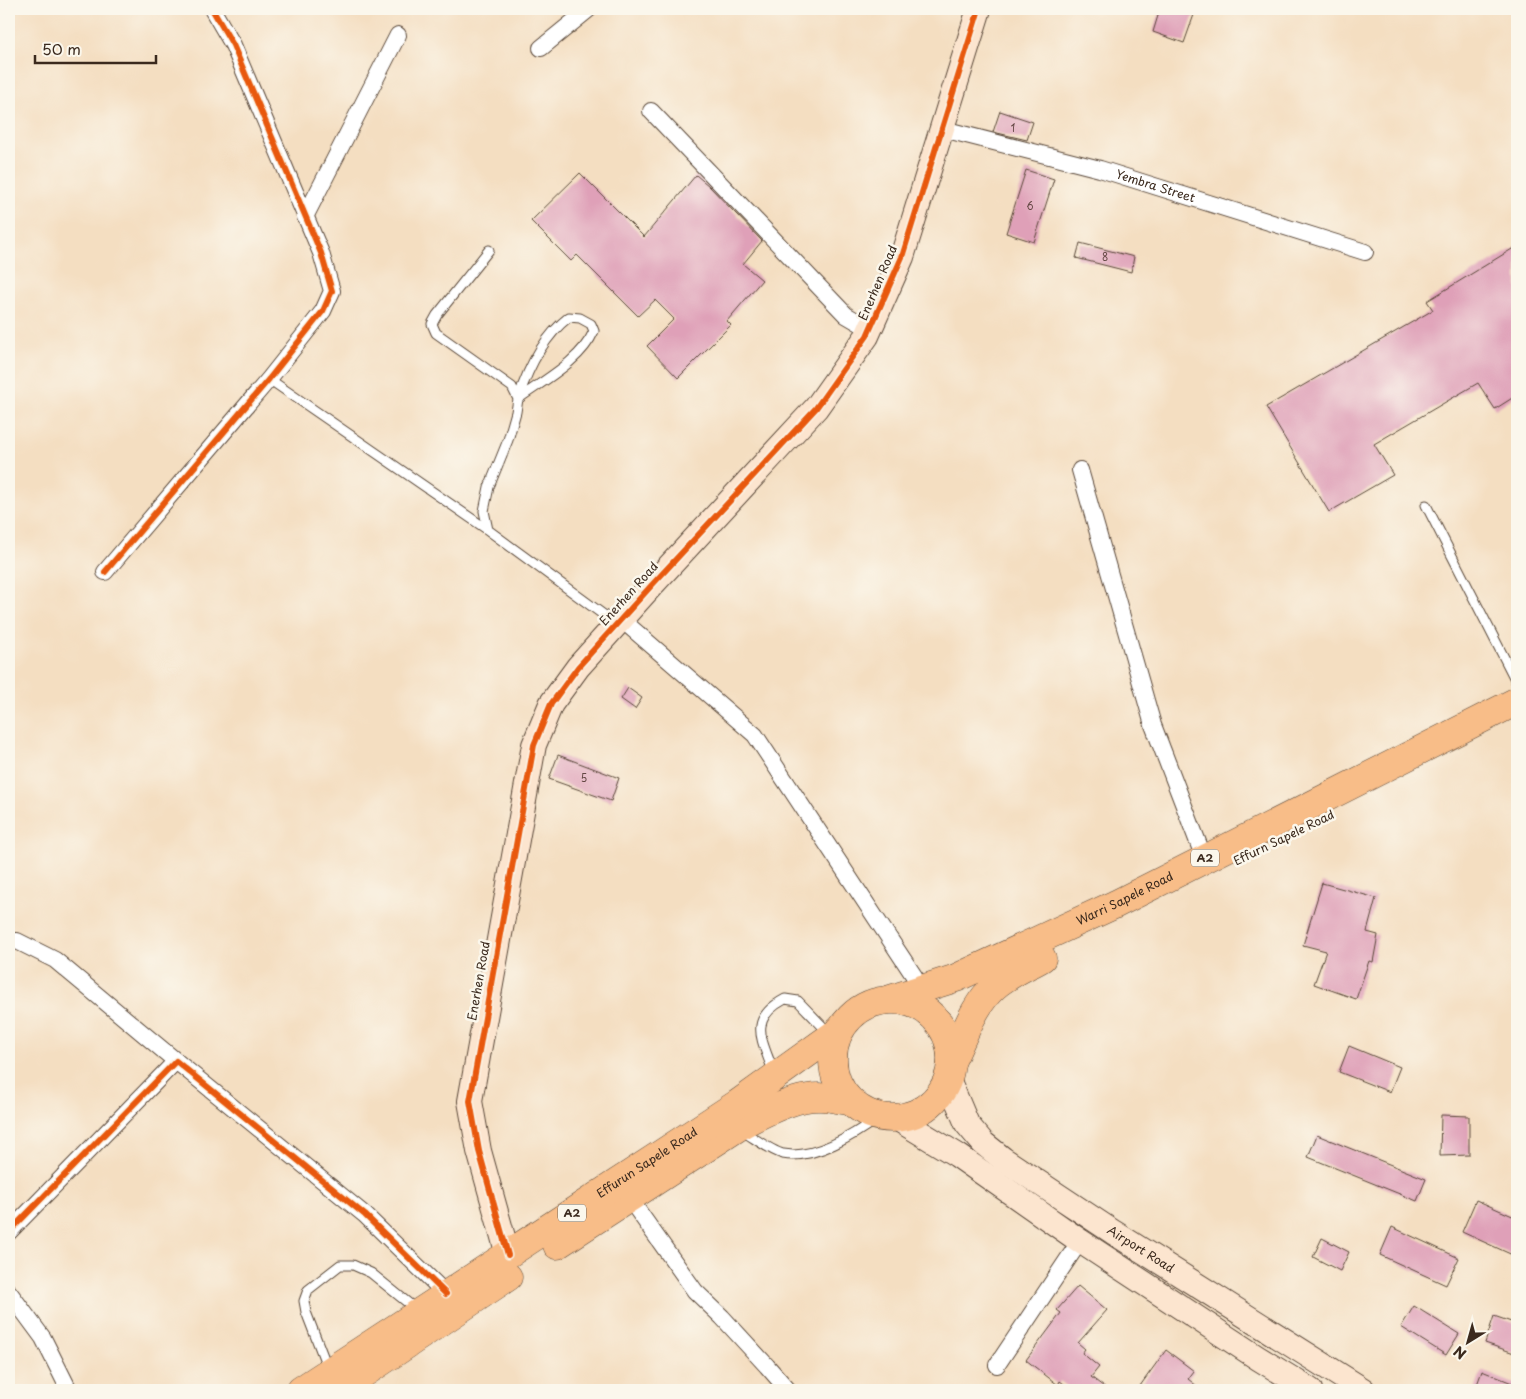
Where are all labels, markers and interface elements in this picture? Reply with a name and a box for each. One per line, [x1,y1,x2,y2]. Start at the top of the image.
scale bar [35,32,156,64]
text: 50 m [42,37,81,60]
house number: 1 [1011,120,1015,135]
street label: Yembra Street [1114,165,1198,206]
house number: 6 [1026,198,1034,213]
street label: Enerhen Road [853,242,901,323]
house number: 8 [1102,249,1108,264]
street label: Enerhen Road [595,557,662,629]
house number: 5 [581,770,587,785]
street label: Effurn Sapele Road [1230,805,1337,869]
road number: A2 [1191,850,1219,866]
street label: Warri Sapele Road [1073,867,1176,929]
street label: Enerhen Road [462,940,494,1022]
street label: Effurun Sapele Road [593,1122,701,1202]
road number: A2 [558,1204,586,1222]
street label: Airport Road [1104,1221,1178,1277]
north arrow [1444,1316,1494,1366]
text: N [1449,1341,1471,1365]

